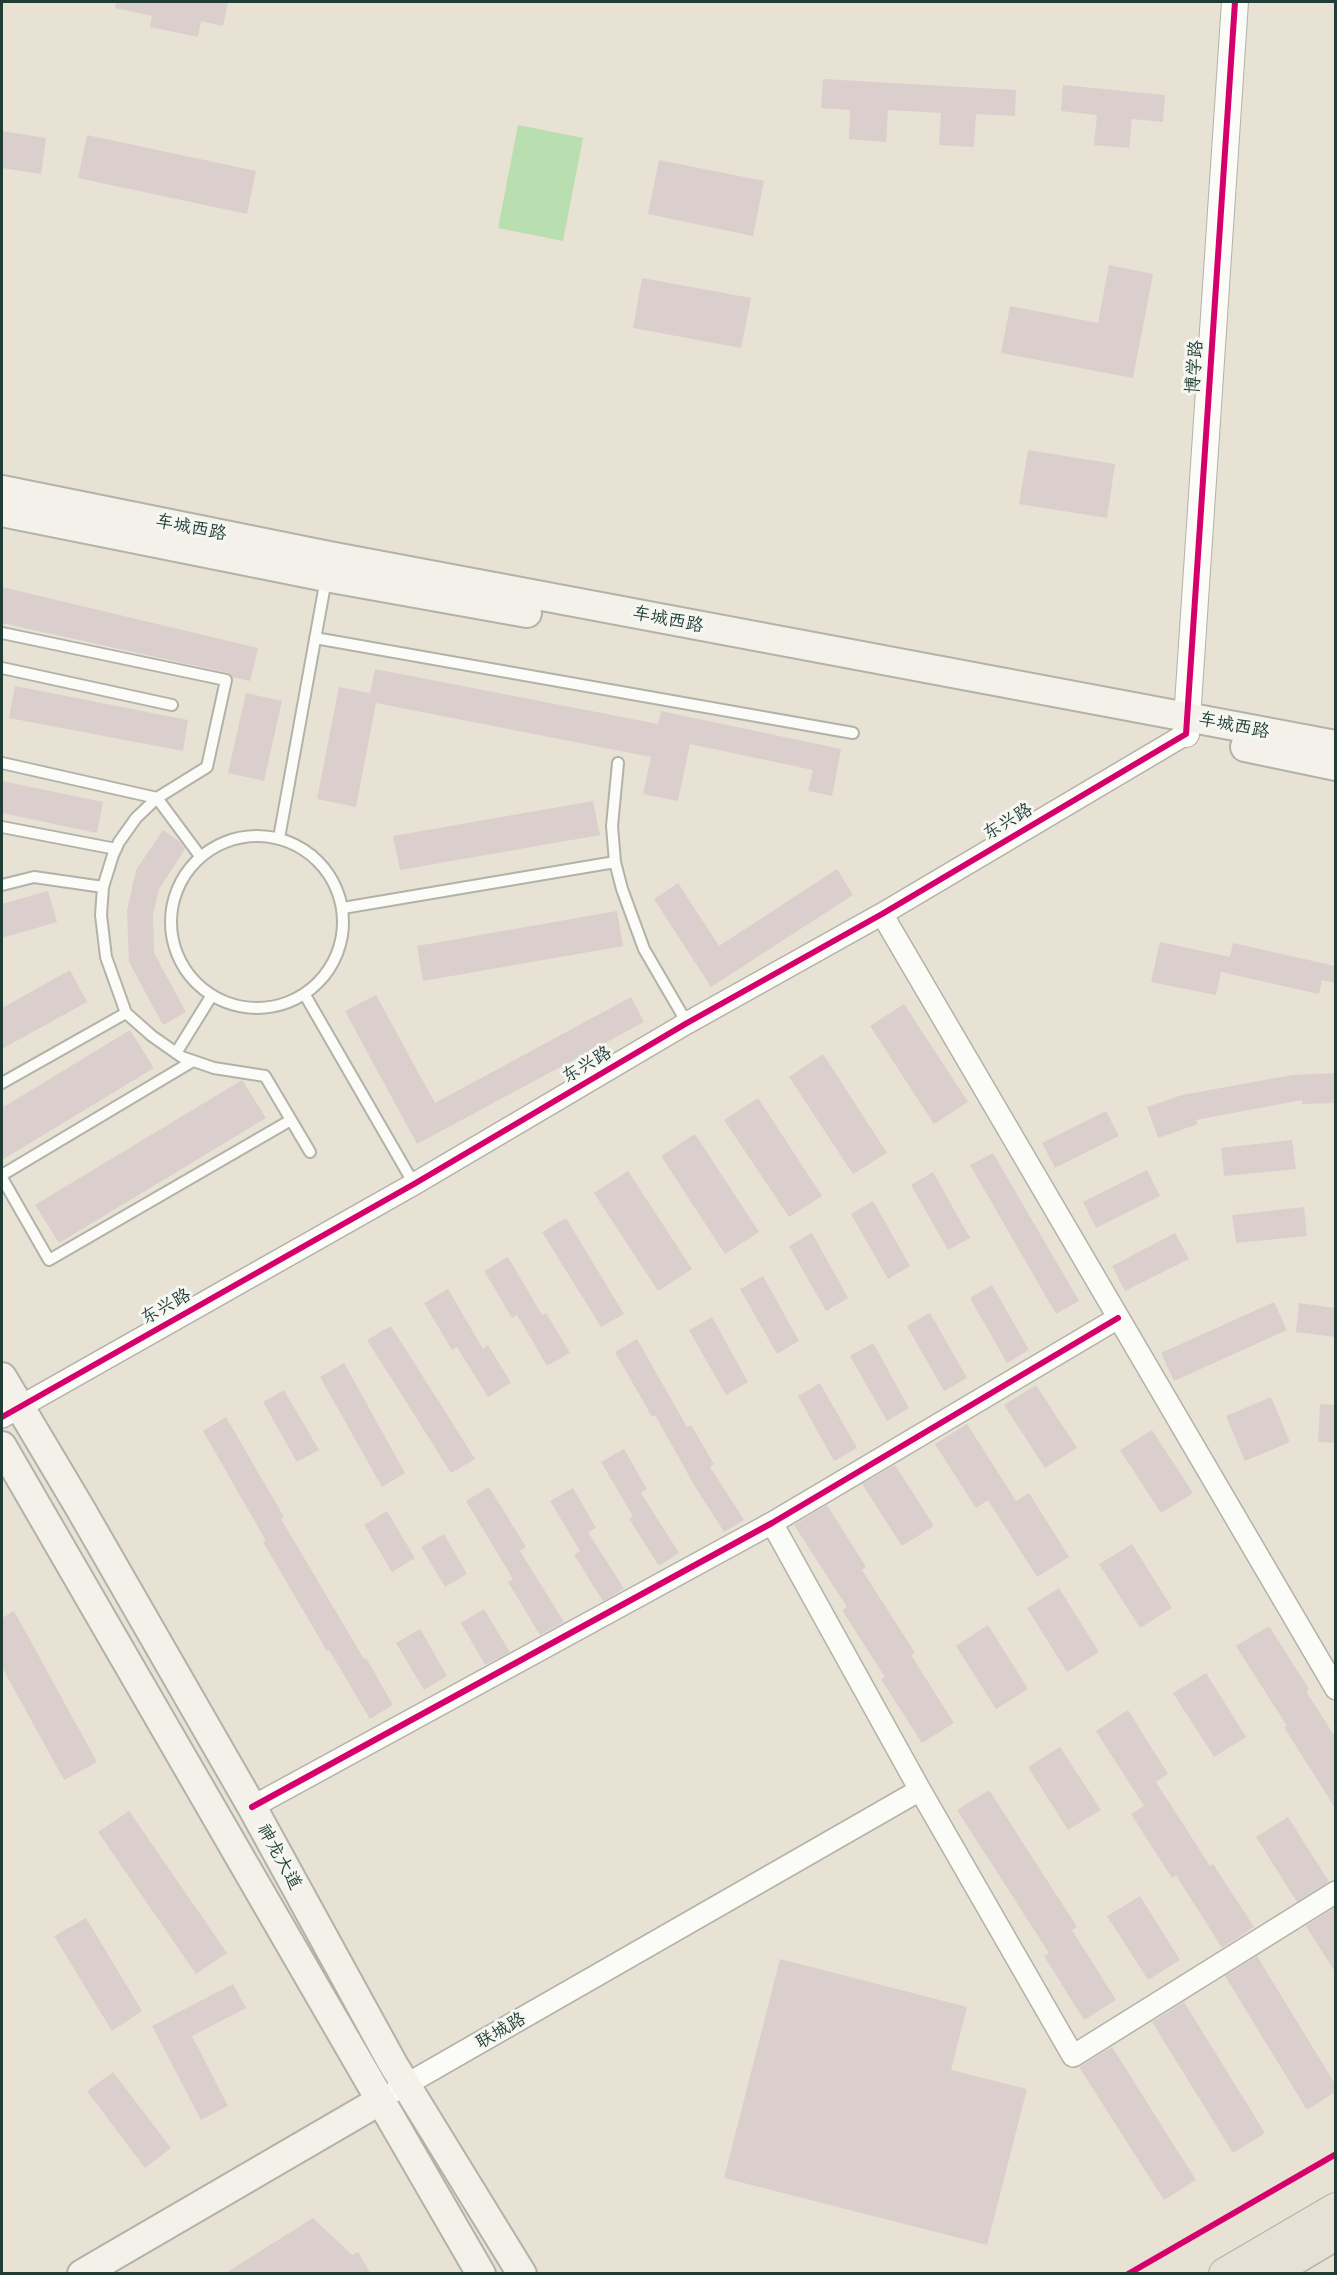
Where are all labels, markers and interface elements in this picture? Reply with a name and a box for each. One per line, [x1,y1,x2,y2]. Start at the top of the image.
street label: 博学路 [1182,339,1208,395]
street label: 车城西路 [154,511,228,545]
street label: 车城西路 [631,603,705,637]
street label: 车城西路 [1197,709,1271,743]
street label: 东兴路 [979,799,1037,845]
street label: 东兴路 [558,1042,616,1088]
street label: 东兴路 [137,1284,195,1330]
street label: 神龙大道 [252,1820,306,1894]
street label: 联城路 [472,2008,530,2054]

